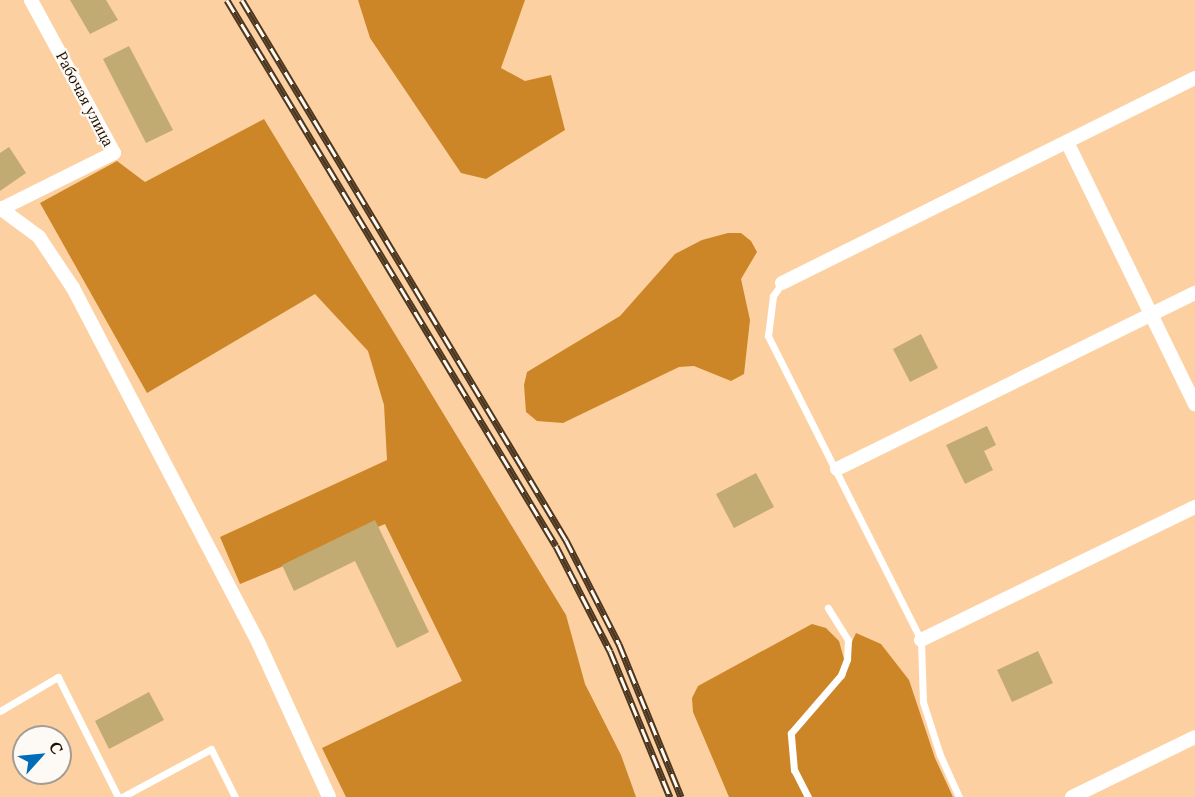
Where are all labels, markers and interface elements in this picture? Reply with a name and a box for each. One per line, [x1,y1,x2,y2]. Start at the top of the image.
street label: Рабочая улица [52,48,118,150]
north arrow [12,725,72,785]
text: С [45,738,68,757]

